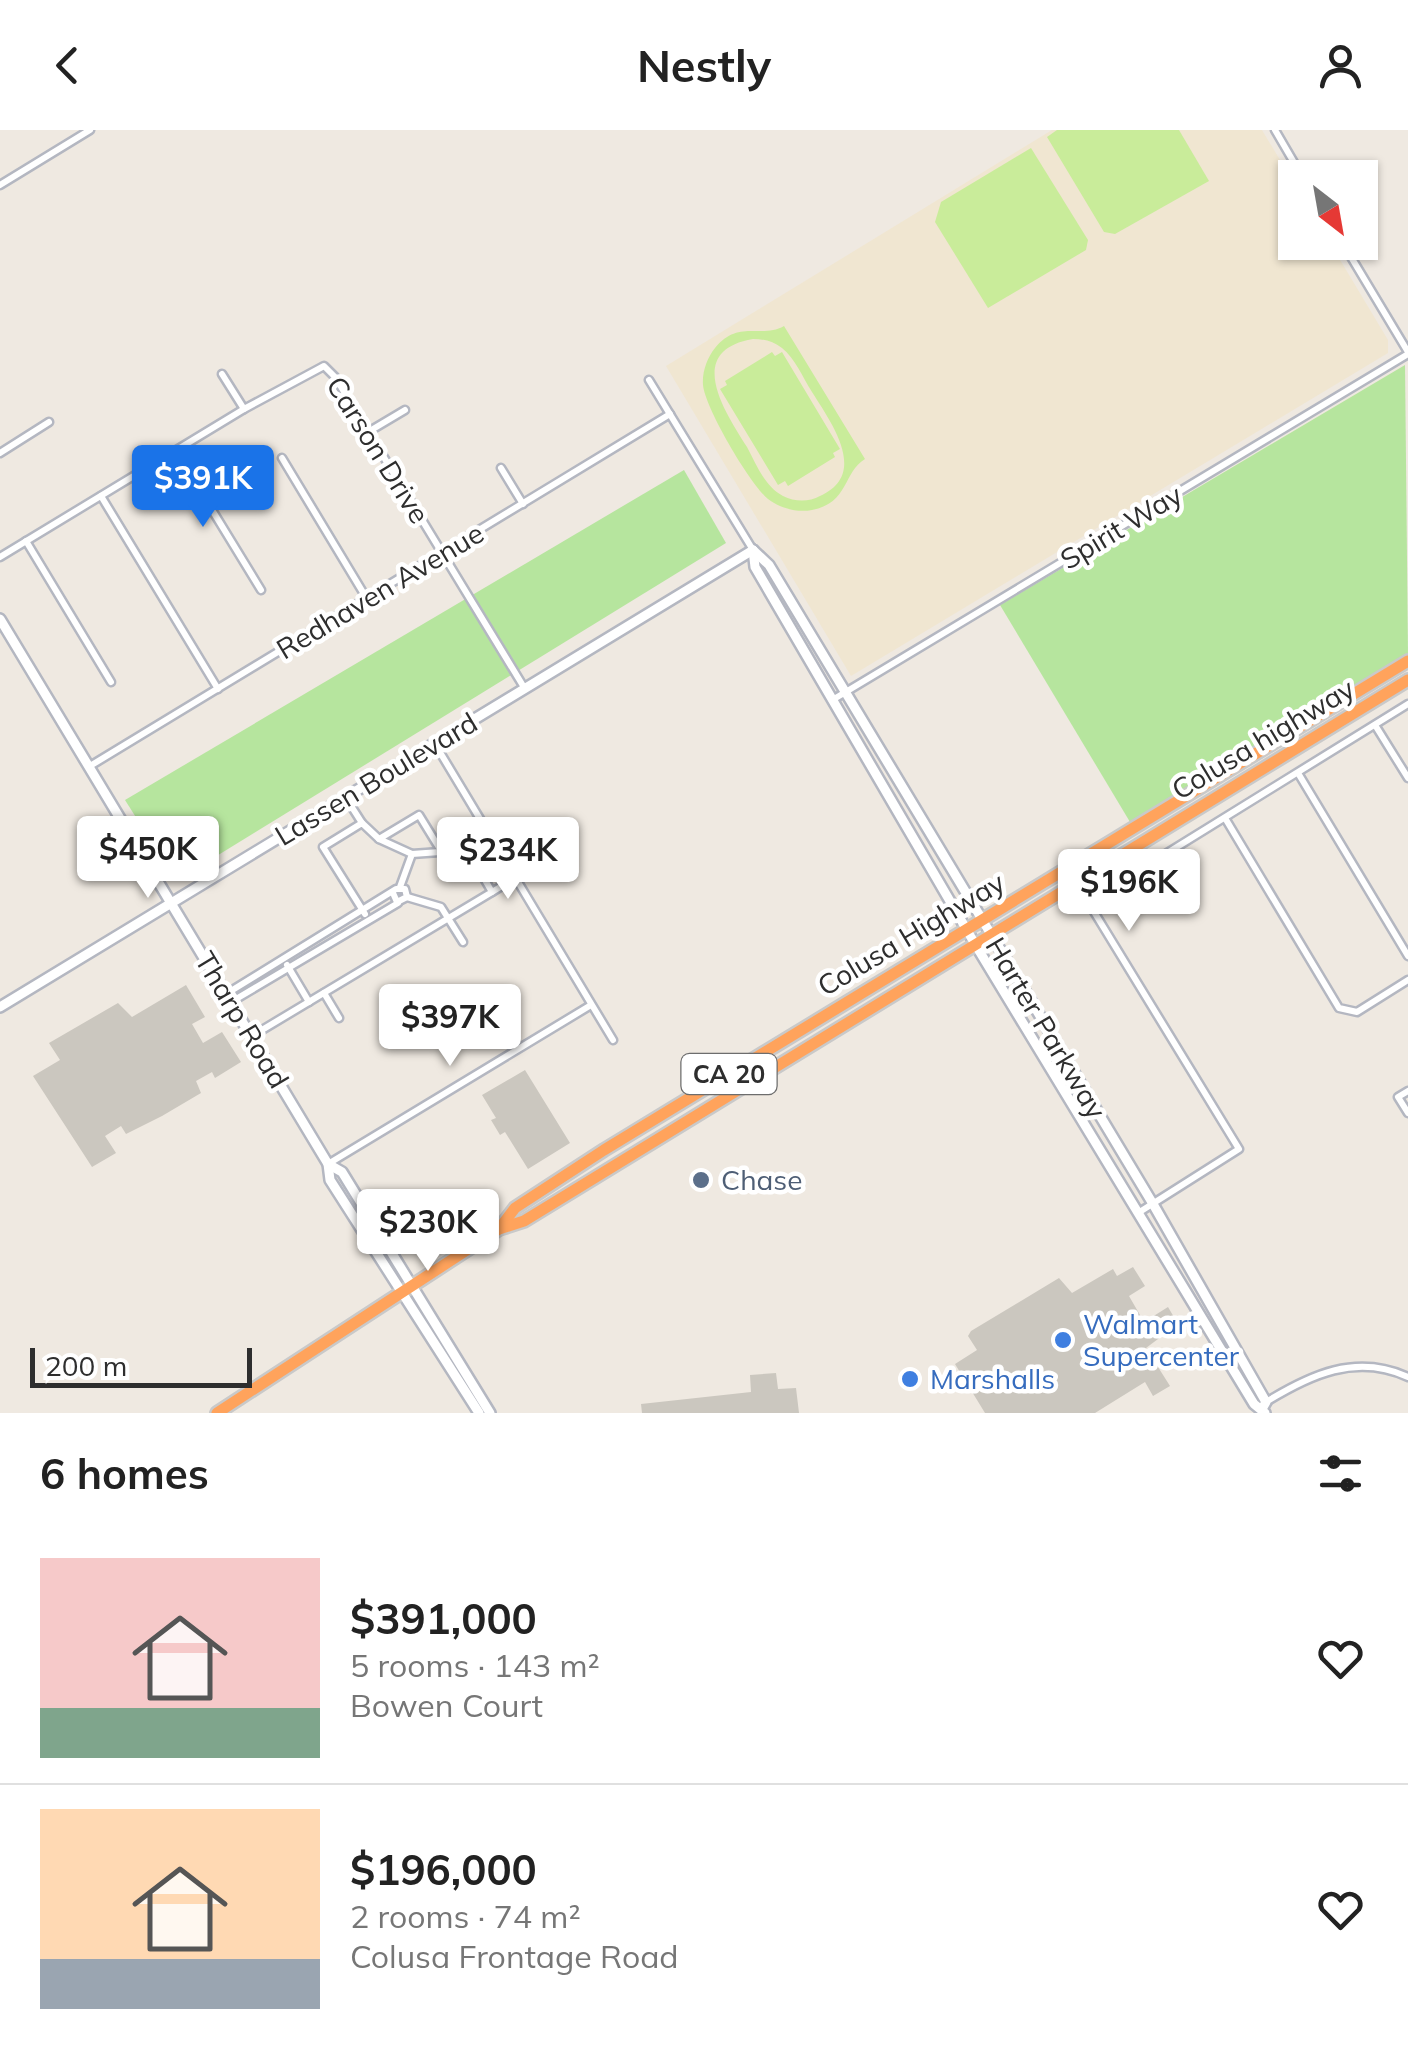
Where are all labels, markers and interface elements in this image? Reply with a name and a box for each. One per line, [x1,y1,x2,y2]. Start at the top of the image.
text: Nestly [637,37,771,93]
icon: back [40,38,95,93]
icon: person [1313,38,1368,93]
north arrow [1278,160,1378,260]
map controls [1278,160,1378,260]
street label: Carson Drive [319,370,437,530]
pin: $391K [133,445,273,530]
text: $391K [154,457,252,497]
street label: Spirit Way [1053,477,1188,577]
street label: Redhaven Avenue [270,515,490,666]
street label: Colusa highway [1165,670,1360,807]
street label: Lassen Boulevard [268,704,483,853]
pin: $450K [78,816,218,901]
pin: $234K [438,817,578,902]
text: $450K [99,828,197,868]
text: $234K [459,829,557,869]
pin: $196K [1059,849,1199,934]
text: $196K [1080,861,1178,901]
street label: Colusa Highway [811,864,1011,1003]
street label: Harter Parkway [978,931,1114,1125]
street label: Tharp Road [188,945,297,1094]
pin: $397K [380,984,520,1069]
text: $397K [401,996,499,1036]
road number: CA 20 [682,1054,776,1094]
place label: Chase [721,1162,802,1197]
marker: Chase [690,1169,712,1191]
pin: $230K [358,1189,498,1274]
text: $230K [379,1201,477,1241]
place label: Walmart Supercenter [1083,1306,1240,1373]
marker: Walmart Supercenter [1052,1329,1074,1351]
scale bar [30,1343,252,1388]
text: 200 m [45,1348,127,1383]
place label: Marshalls [930,1361,1055,1396]
marker: Marshalls [899,1368,921,1390]
icon: filters [1313,1446,1368,1501]
text: 6 homes [40,1447,209,1500]
text: $391,000 [350,1592,537,1645]
icon: home [120,1598,240,1718]
icon: heart [1313,1631,1368,1686]
text: 5 rooms · 143 m² [350,1645,600,1685]
text: Bowen Court [350,1685,543,1725]
text: $196,000 [350,1843,537,1896]
icon: home [120,1849,240,1969]
icon: heart [1313,1882,1368,1937]
text: 2 rooms · 74 m² [350,1896,581,1936]
text: Colusa Frontage Road [350,1936,679,1976]

